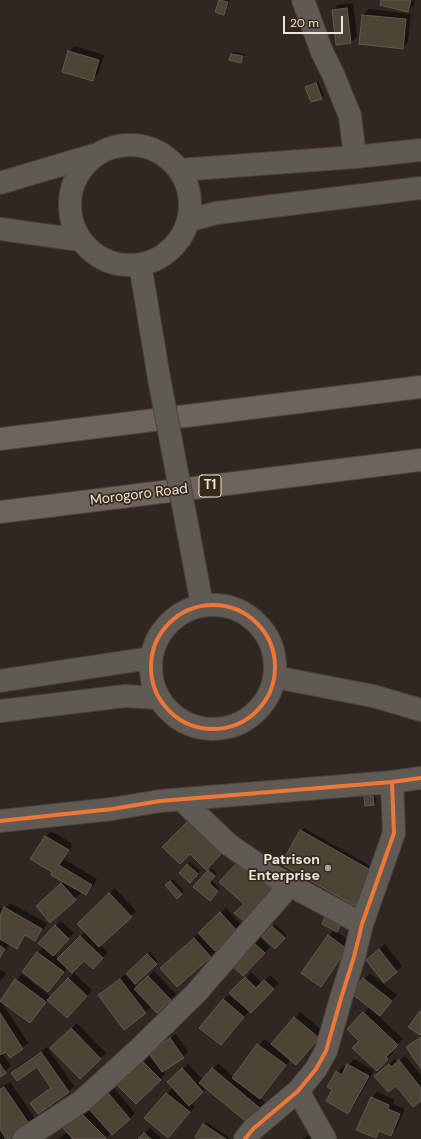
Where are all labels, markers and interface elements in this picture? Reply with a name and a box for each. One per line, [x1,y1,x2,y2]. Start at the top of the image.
scale bar [285,8,345,34]
text: 20 m [290,15,319,31]
road number: T1 [199,475,221,497]
street label: Morogoro Road [89,481,189,509]
place label: Patrison Enterprise [249,852,320,884]
marker: Patrison Enterprise [323,863,333,873]

